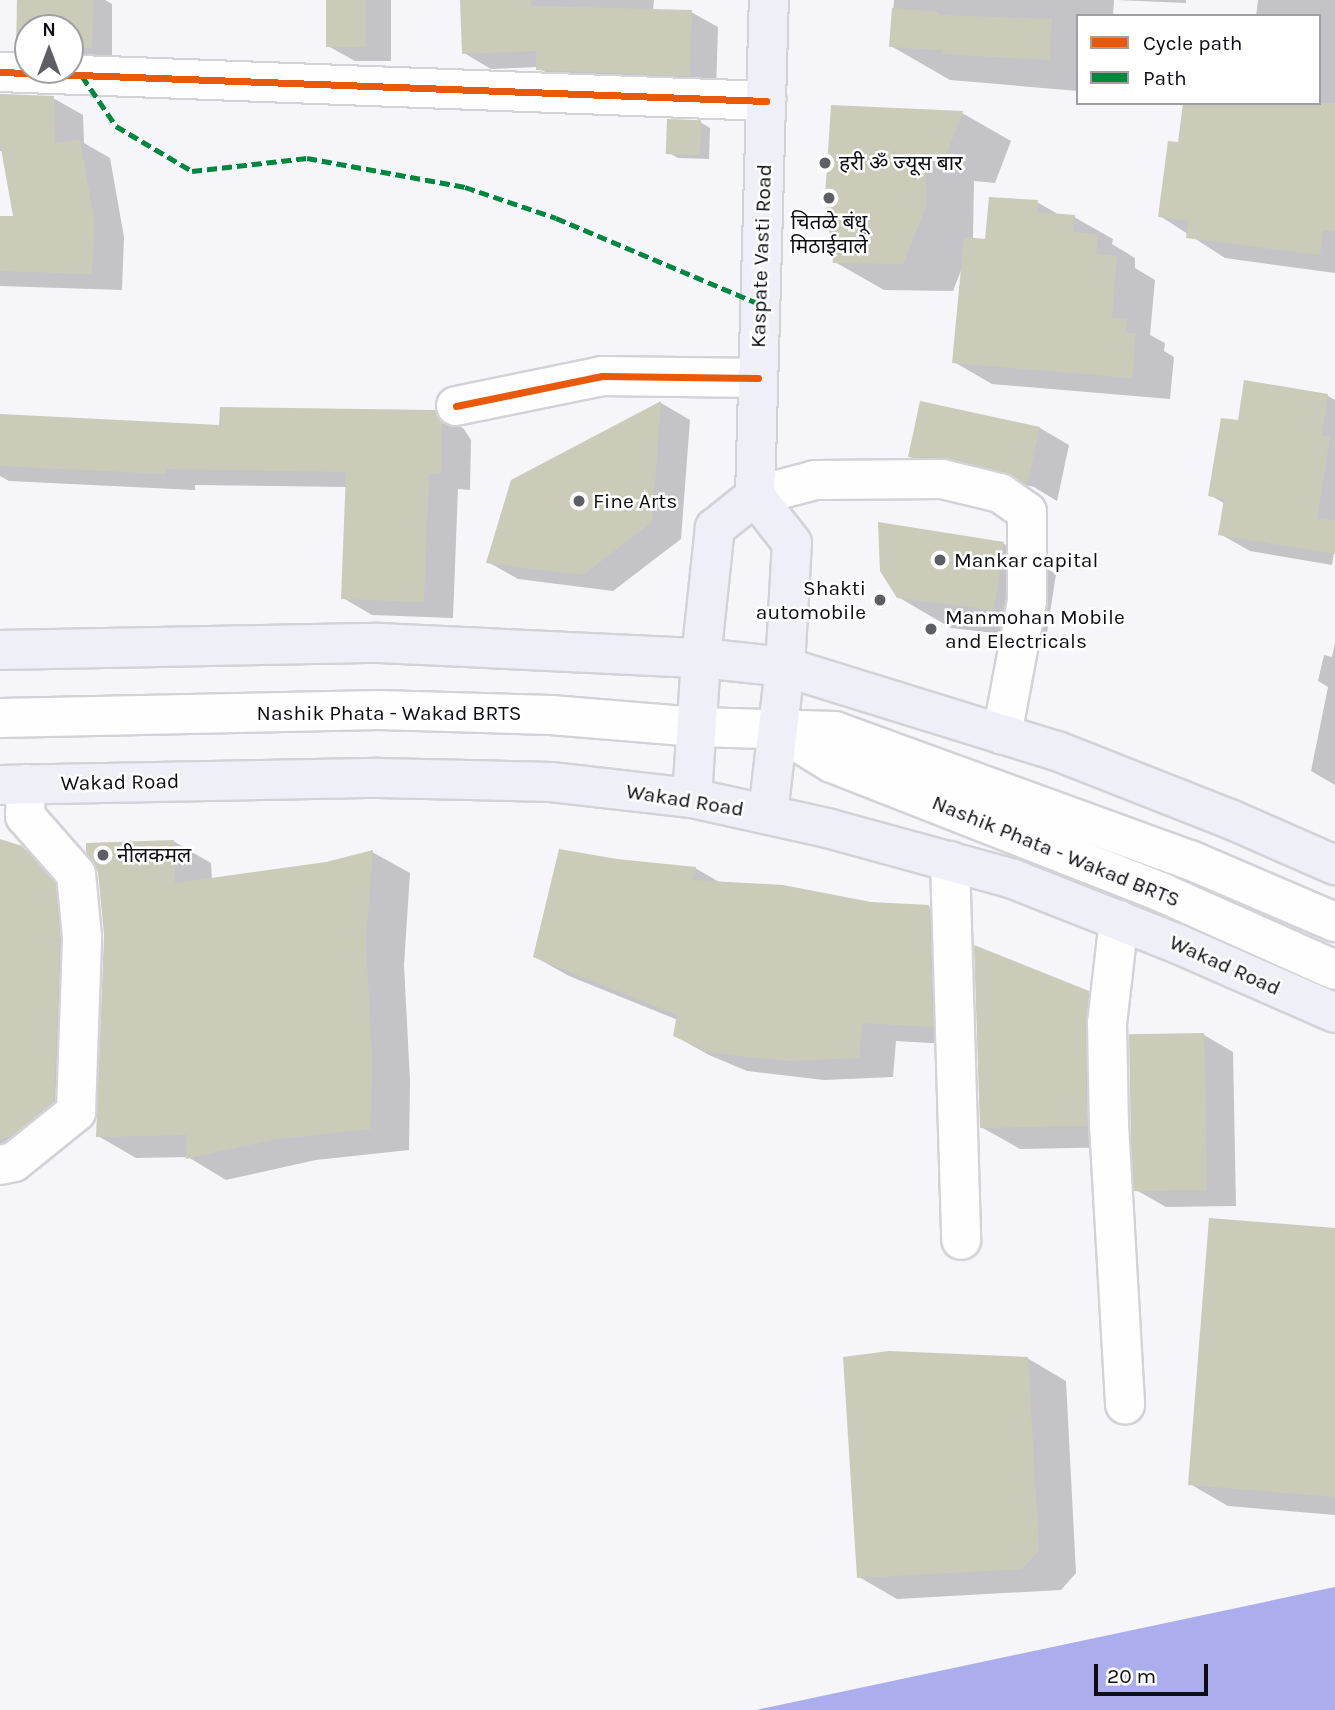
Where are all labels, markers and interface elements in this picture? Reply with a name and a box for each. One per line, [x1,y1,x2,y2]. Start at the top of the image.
north arrow [14,14,84,84]
legend [1076,14,1321,105]
text: N [42,19,56,41]
text: Cycle path [1143,31,1243,55]
text: Path [1143,66,1187,90]
place label: हरी ॐ ज्यूस बार [839,150,963,176]
marker: हरी ॐ ज्यूस बार [817,155,833,171]
street label: Kaspate Vasti Road [745,164,777,348]
marker: चितळे बंधू मिठाईवाले [821,190,837,206]
place label: चितळे बंधू मिठाईवाले [790,209,868,259]
place label: Fine Arts [593,488,677,514]
marker: Fine Arts [571,493,587,509]
place label: Mankar capital [954,547,1098,573]
marker: Mankar capital [932,552,948,568]
place label: Shakti automobile [756,575,866,625]
marker: Shakti automobile [872,592,888,608]
place label: Manmohan Mobile and Electricals [945,604,1125,654]
marker: Manmohan Mobile and Electricals [923,621,939,637]
street label: Nashik Phata - Wakad BRTS [257,700,521,726]
street label: Wakad Road [60,768,180,796]
street label: Wakad Road [624,778,746,822]
street label: Nashik Phata - Wakad BRTS [928,790,1184,912]
place label: नीलकमल [117,842,191,868]
marker: नीलकमल [95,847,111,863]
street label: Wakad Road [1166,929,1284,1001]
scale bar [1097,1650,1211,1694]
text: 20 m [1107,1664,1156,1688]

